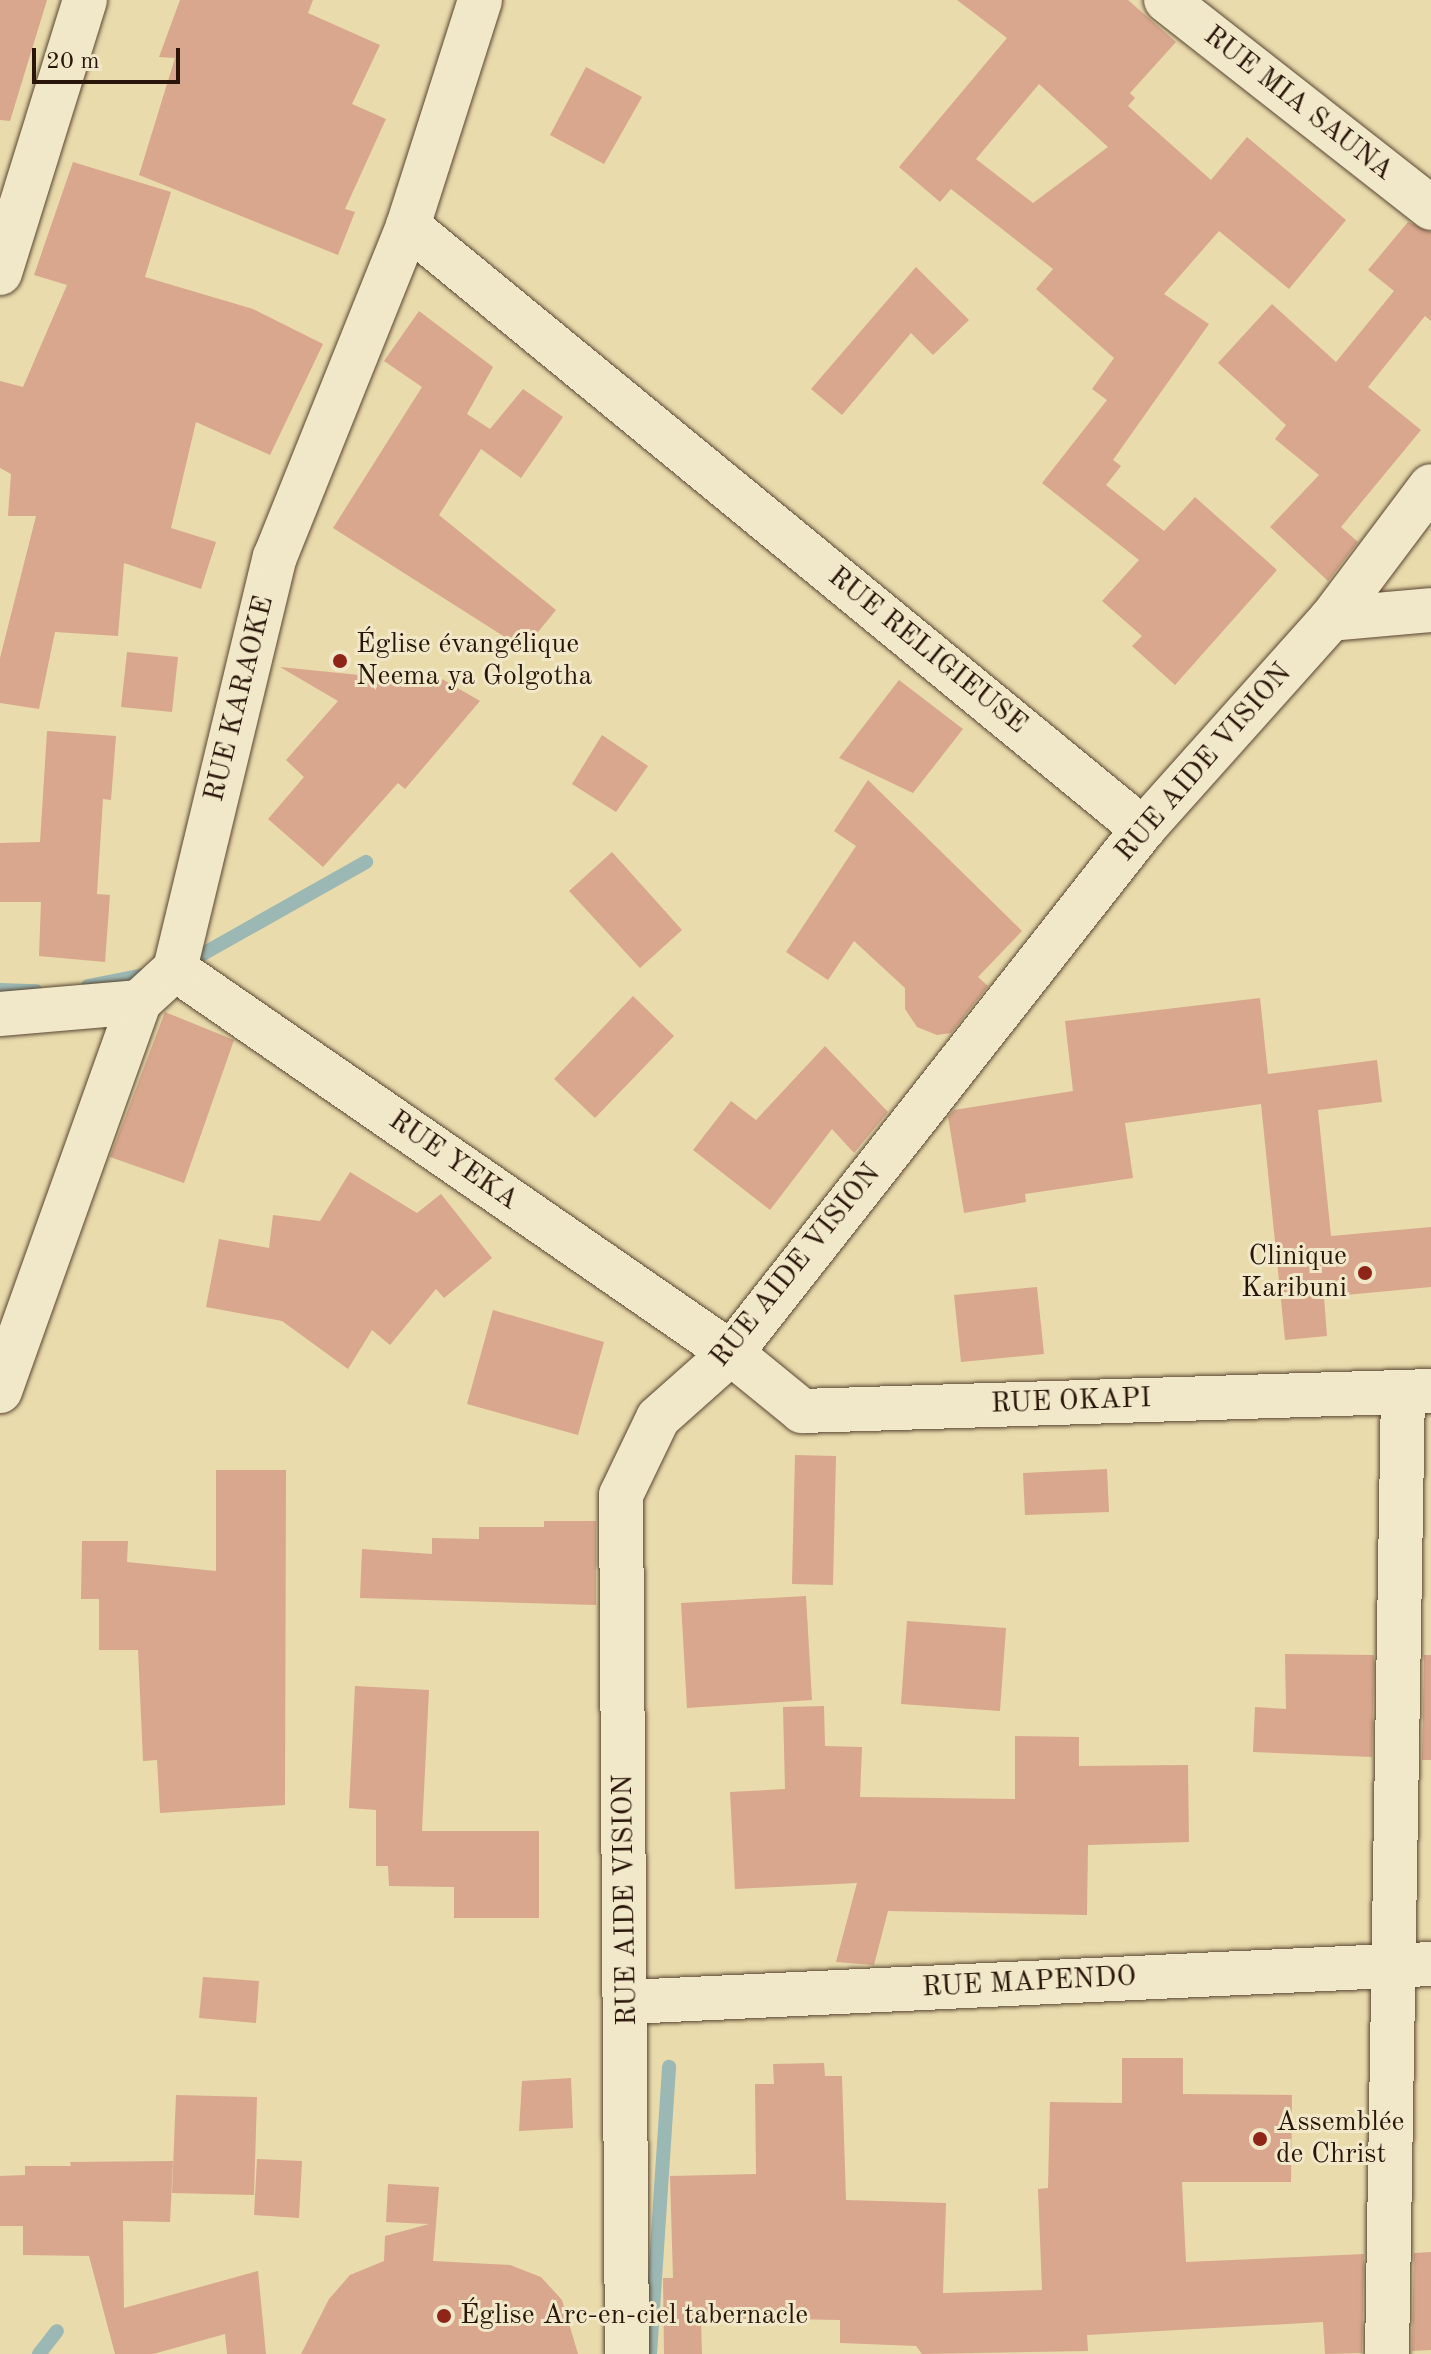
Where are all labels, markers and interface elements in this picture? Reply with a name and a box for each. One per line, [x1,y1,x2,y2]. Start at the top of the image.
street label: RUE MIA SAUNA [1196,19,1400,189]
scale bar [36,32,184,82]
text: 20 m [46,50,100,74]
street label: RUE RELIGIEUSE [821,560,1033,742]
street label: RUE KARAOKE [198,593,282,805]
place label: Église évangélique Neema ya Golgotha [356,628,592,694]
marker: Église évangélique Neema ya Golgotha [331,652,349,670]
street label: RUE AIDE VISION [1109,657,1299,869]
street label: RUE YEKA [382,1104,524,1218]
street label: RUE AIDE VISION [704,1158,888,1374]
place label: Clinique Karibuni [1241,1240,1347,1306]
marker: Clinique Karibuni [1354,1262,1376,1284]
street label: RUE OKAPI [990,1382,1152,1422]
street label: RUE AIDE VISION [607,1774,645,2026]
street label: RUE MAPENDO [921,1961,1137,2005]
place label: Assemblée de Christ [1276,2106,1404,2172]
marker: Assemblée de Christ [1251,2130,1269,2148]
place label: Église Arc-en-ciel tabernacle [460,2299,808,2333]
marker: Église Arc-en-ciel tabernacle [435,2307,453,2325]

